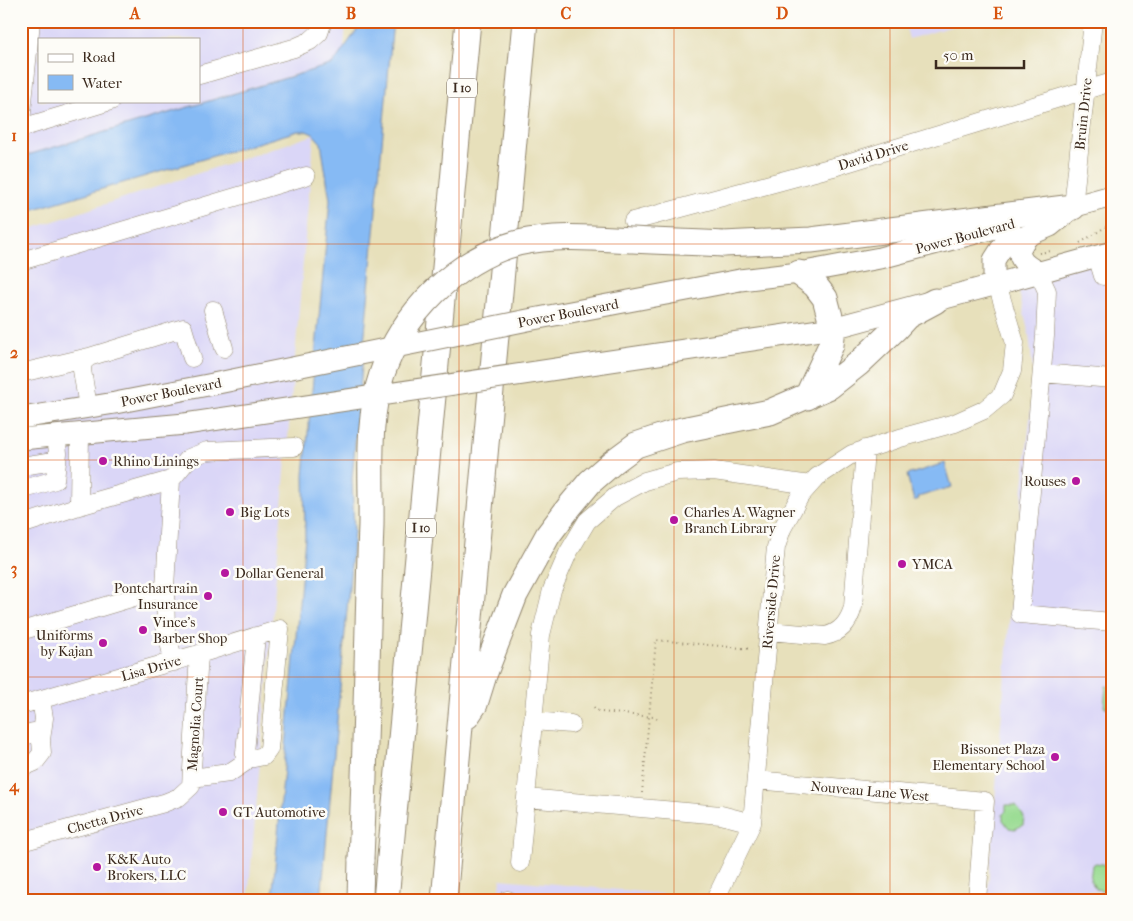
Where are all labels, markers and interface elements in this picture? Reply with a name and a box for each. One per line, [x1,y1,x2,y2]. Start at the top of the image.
text: A [129,4,141,23]
text: B [346,4,356,23]
text: C [561,4,572,23]
text: D [776,4,788,23]
text: E [993,4,1003,23]
legend [38,38,200,102]
scale bar [936,38,1023,70]
text: 50 m [943,46,974,64]
text: Road [82,48,116,66]
text: Water [81,74,122,92]
street label: Bruin Drive [1071,77,1096,151]
road number: I 10 [447,78,477,98]
text: 1 [11,126,17,145]
street label: David Drive [836,137,911,174]
street label: Power Boulevard [914,215,1017,258]
street label: Power Boulevard [516,295,620,332]
text: 2 [10,343,18,362]
street label: Power Boulevard [119,374,223,411]
place label: Rhino Linings [113,453,199,470]
marker: Rhino Linings [97,455,109,467]
place label: Rouses [1024,473,1066,490]
marker: Rouses [1070,475,1082,487]
place label: Big Lots [240,504,289,521]
place label: Charles A. Wagner Branch Library [684,504,795,537]
marker: Big Lots [224,506,236,518]
marker: Charles A. Wagner Branch Library [668,514,680,526]
road number: I 10 [406,518,436,538]
street label: Riverside Drive [759,554,784,650]
place label: YMCA [911,556,954,573]
marker: YMCA [896,558,908,570]
text: 3 [11,559,17,579]
place label: Dollar General [235,565,324,582]
marker: Dollar General [219,567,231,579]
place label: Pontchartrain Insurance [114,580,198,613]
marker: Pontchartrain Insurance [202,590,214,602]
place label: Vince's Barber Shop [152,614,228,647]
marker: Vince's Barber Shop [137,624,149,636]
place label: Uniforms by Kajan [36,627,93,660]
marker: Uniforms by Kajan [97,637,109,649]
street label: Lisa Drive [119,652,183,685]
street label: Magnolia Court [184,676,207,772]
place label: Bissonet Plaza Elementary School [932,741,1046,774]
marker: Bissonet Plaza Elementary School [1049,751,1061,763]
text: 4 [8,776,20,796]
street label: Nouveau Lane West [810,778,930,805]
street label: Chetta Drive [65,801,145,838]
place label: GT Automotive [233,804,325,821]
marker: GT Automotive [217,806,229,818]
place label: K&K Auto Brokers, LLC [107,851,186,884]
marker: K&K Auto Brokers, LLC [91,861,103,873]

